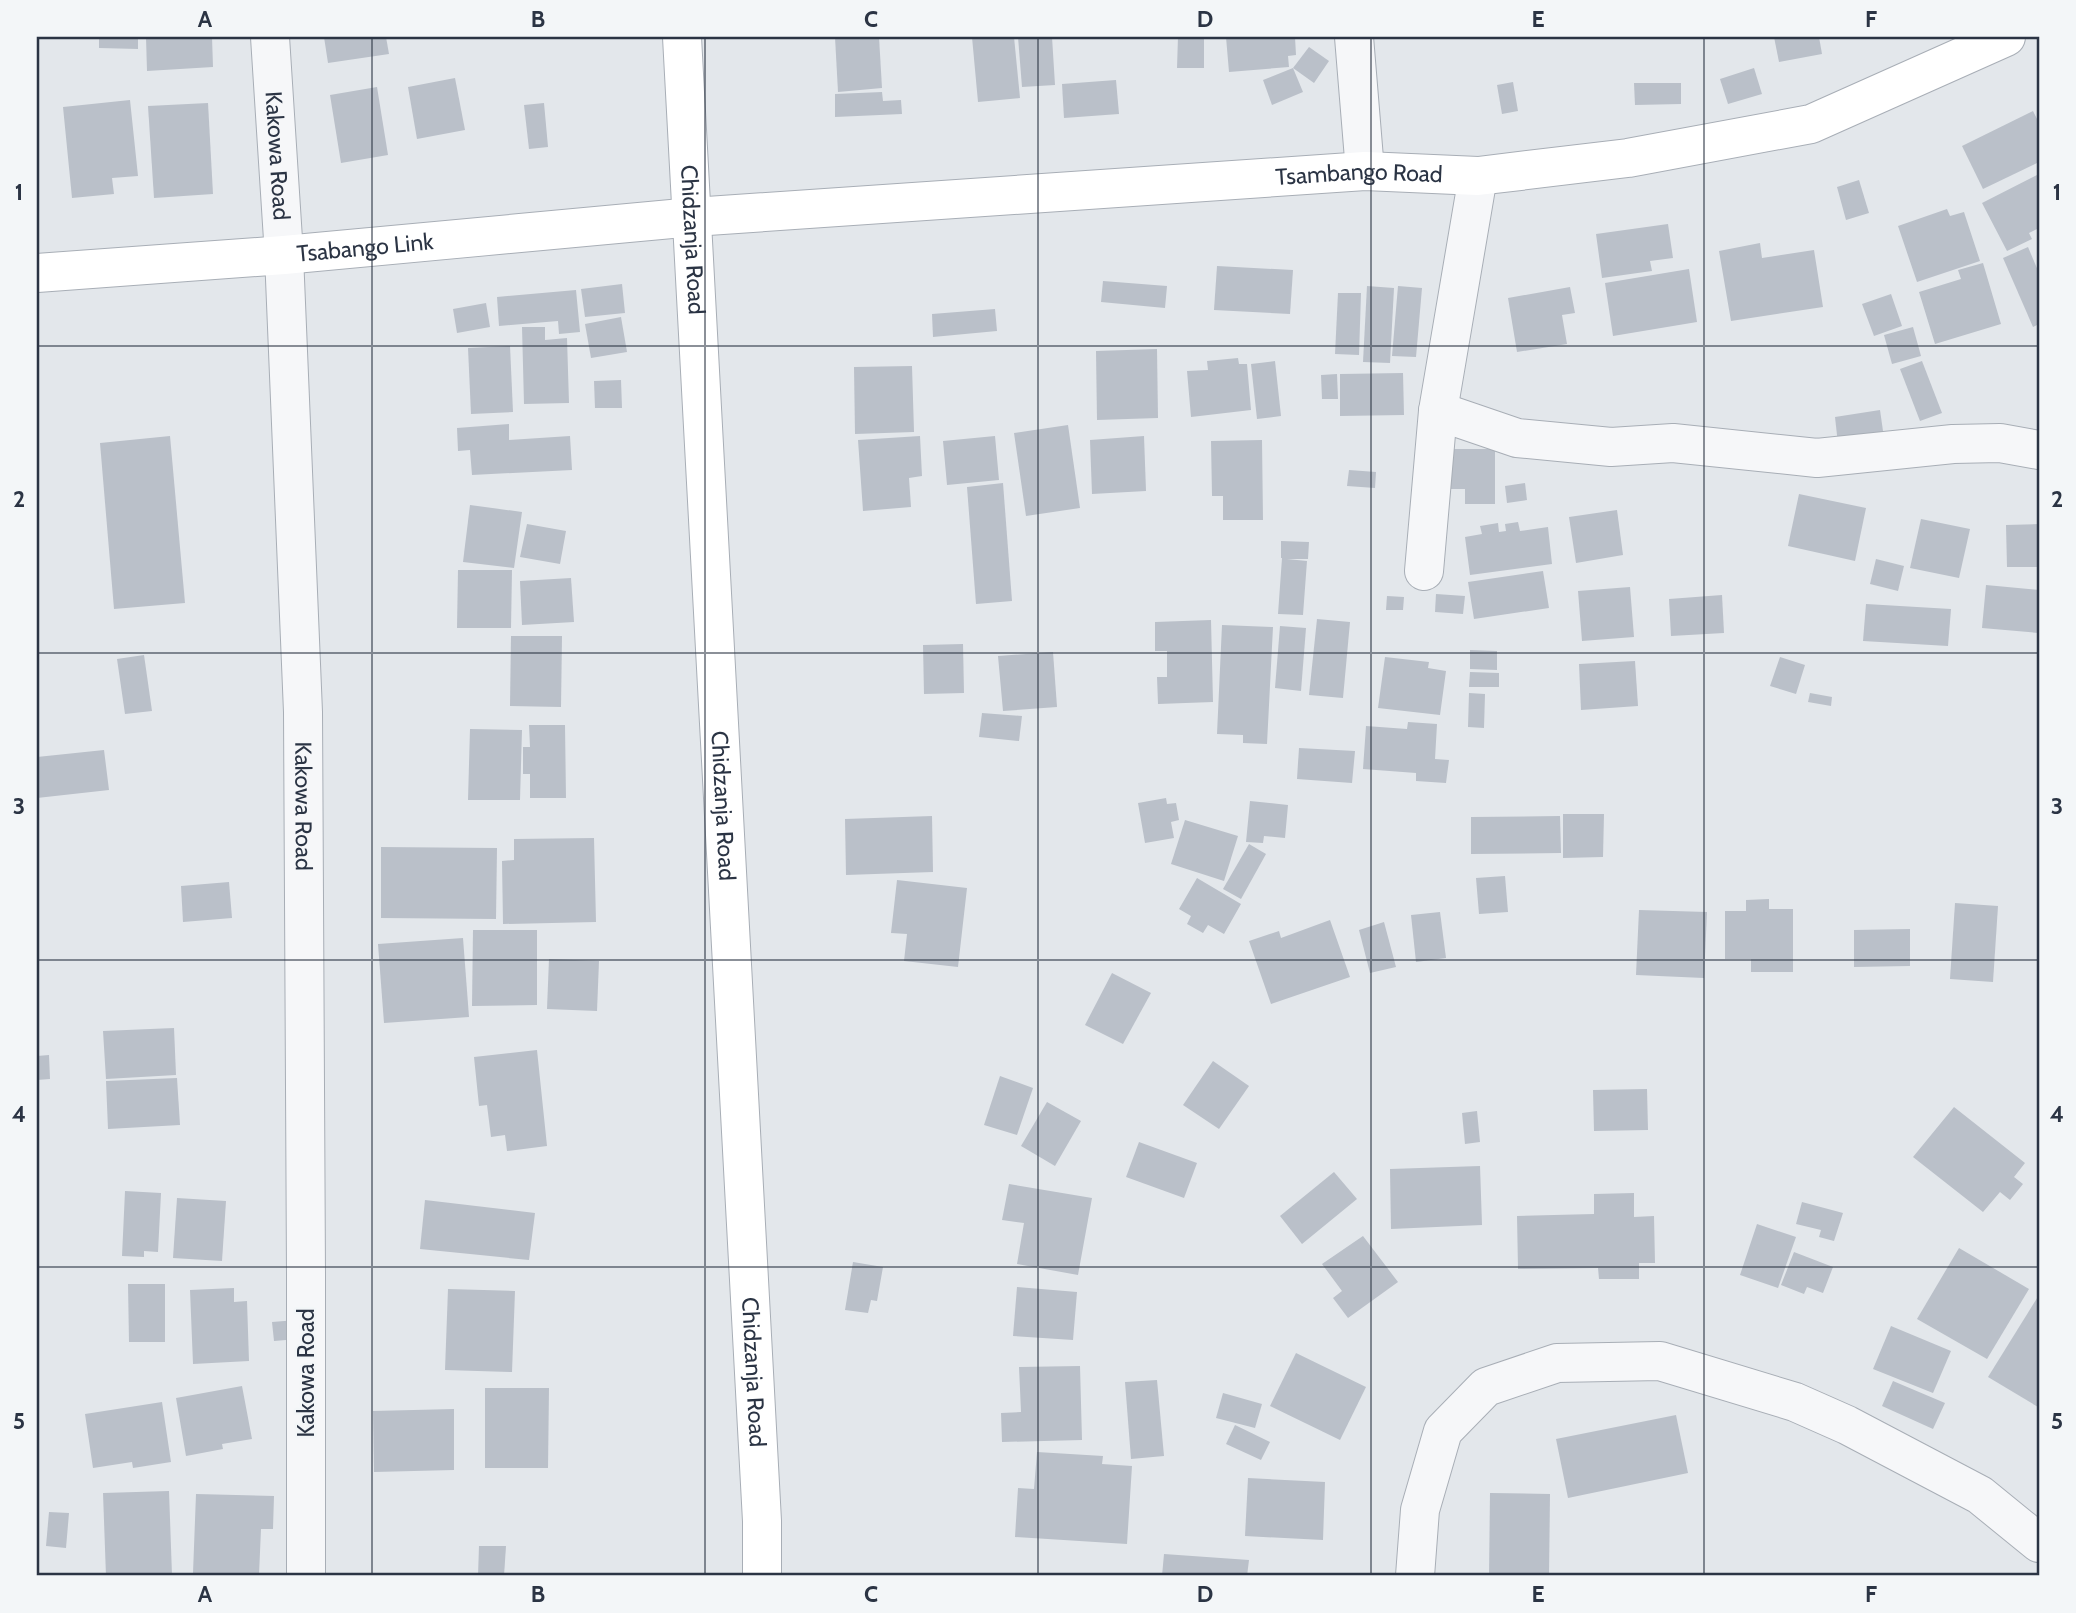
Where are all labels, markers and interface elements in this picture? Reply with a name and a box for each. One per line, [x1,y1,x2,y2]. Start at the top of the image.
text: A [198,5,213,33]
text: B [531,5,545,33]
text: C [864,5,878,33]
text: D [1197,5,1213,33]
text: E [1531,5,1545,33]
text: F [1865,5,1877,33]
street label: Kakowa Road [260,90,296,221]
street label: Tsambango Road [1274,157,1443,191]
street label: Chidzanja Road [675,164,711,315]
text: 1 [15,178,23,206]
text: 1 [2053,178,2061,206]
street label: Tsabango Link [295,227,435,268]
text: 2 [13,485,25,513]
text: 2 [2051,485,2063,513]
street label: Chidzanja Road [705,730,741,882]
street label: Kakowa Road [289,741,318,871]
text: 3 [13,792,25,820]
text: 3 [2051,792,2063,820]
text: 4 [12,1100,26,1128]
text: 4 [2050,1100,2064,1128]
street label: Chidzanja Road [736,1296,772,1448]
street label: Kakowa Road [292,1308,320,1438]
text: 5 [13,1407,25,1435]
text: 5 [2051,1407,2063,1435]
text: A [198,1580,213,1608]
text: B [531,1580,545,1608]
text: C [864,1580,878,1608]
text: D [1197,1580,1213,1608]
text: E [1531,1580,1545,1608]
text: F [1865,1580,1877,1608]

